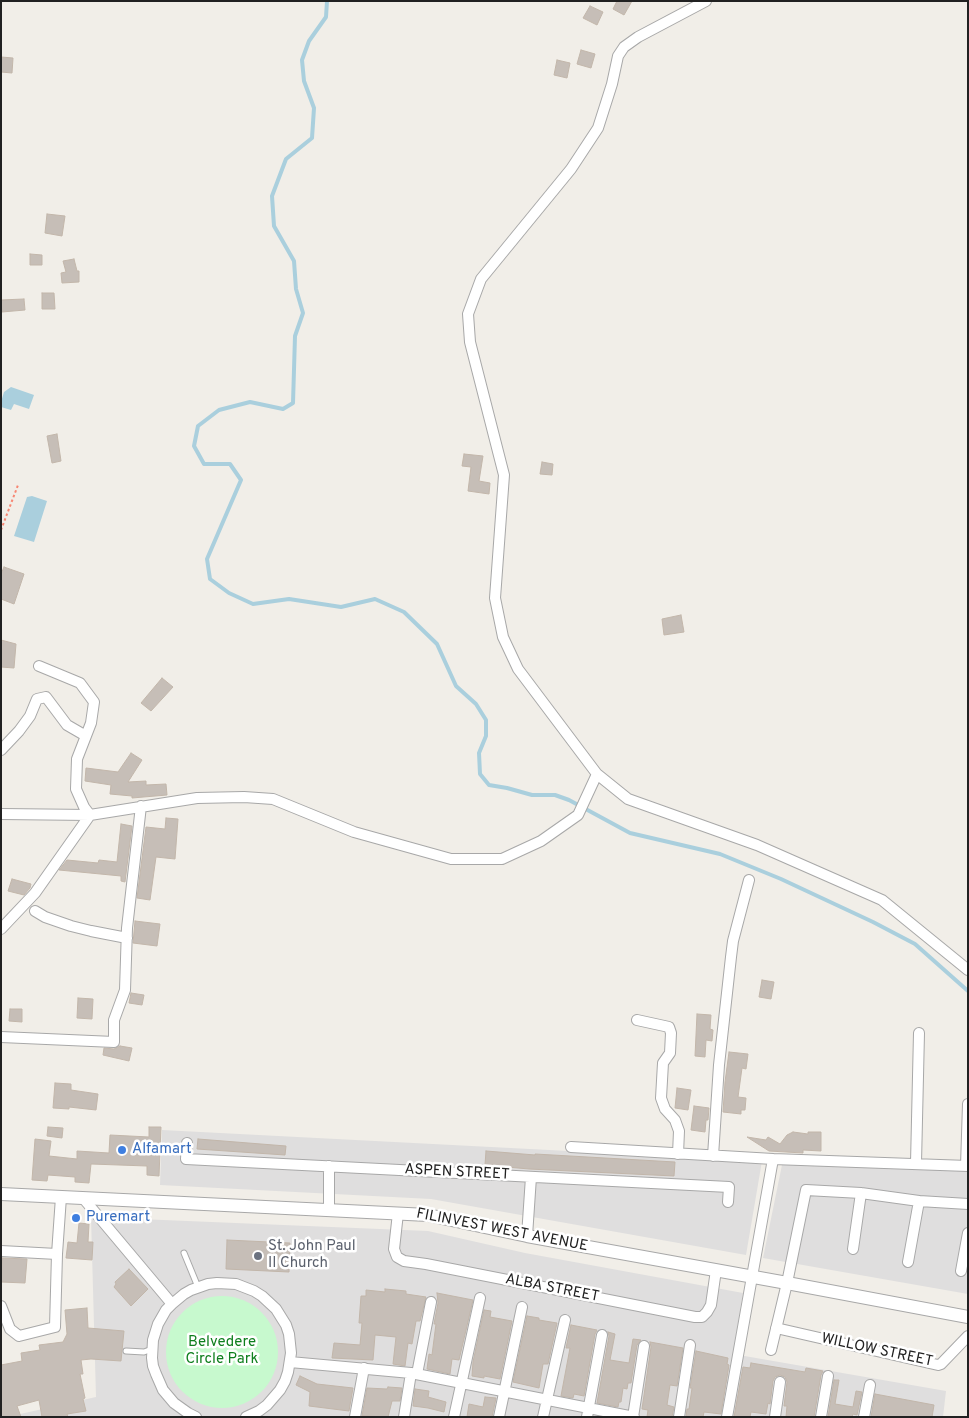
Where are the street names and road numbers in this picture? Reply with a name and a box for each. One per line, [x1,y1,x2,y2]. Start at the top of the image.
street label: ASPEN STREET [404,1161,510,1185]
street label: FILINVEST WEST AVENUE [415,1206,589,1256]
street label: ALBA STREET [503,1271,601,1307]
street label: WILLOW STREET [819,1330,935,1372]

